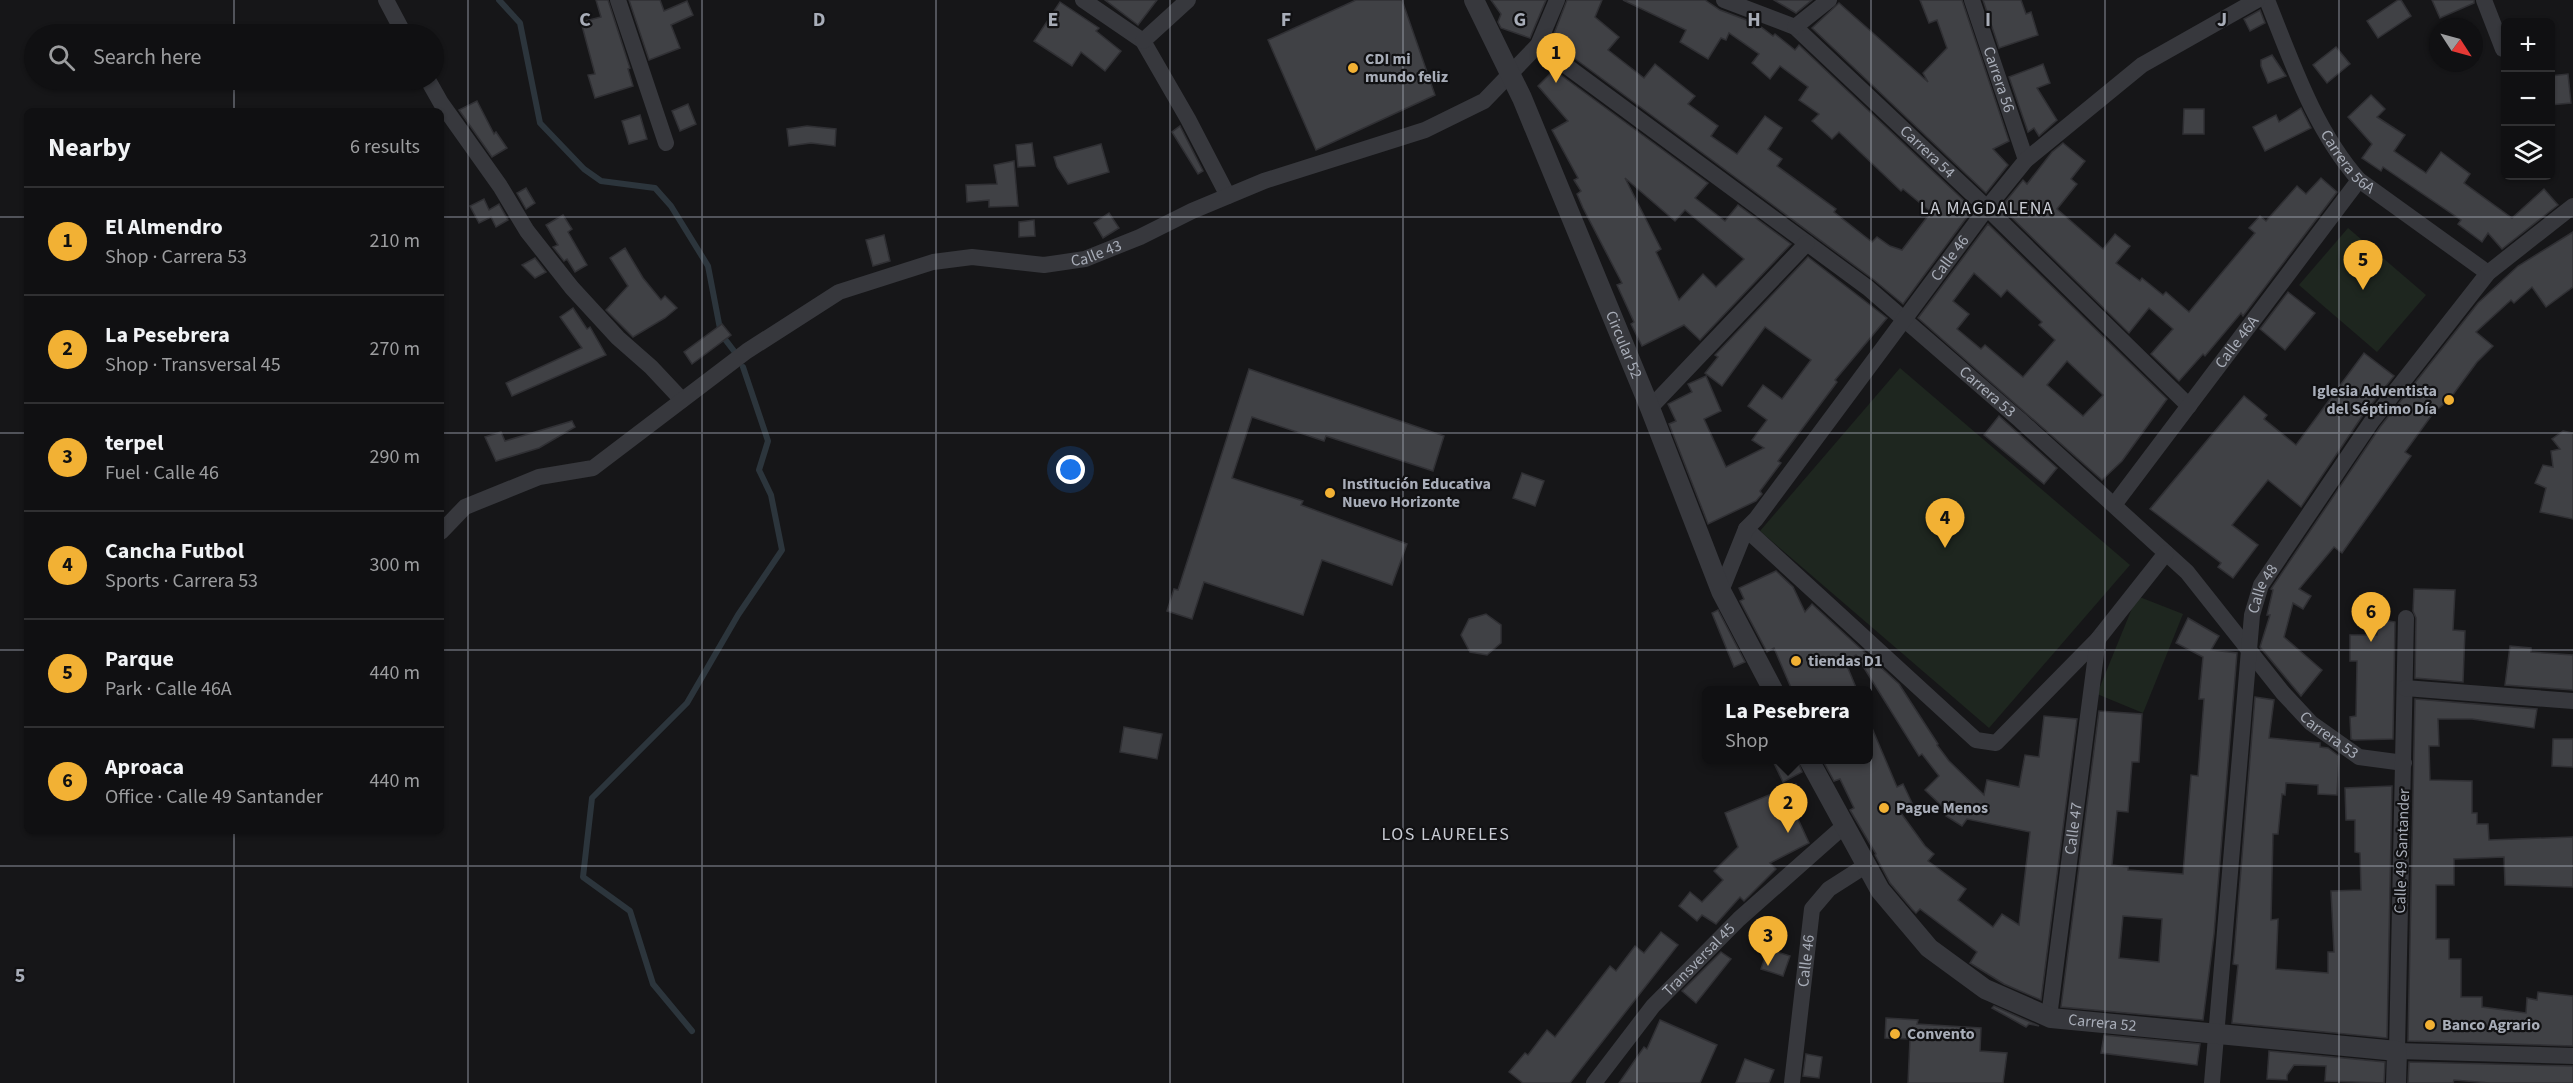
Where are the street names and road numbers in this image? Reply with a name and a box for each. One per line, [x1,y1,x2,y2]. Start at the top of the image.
street label: Carrera 56 [1977,44,2020,116]
street label: Carrera 54 [1895,120,1960,183]
street label: Carrera 56A [2315,126,2380,199]
street label: Calle 46 [1925,230,1974,286]
street label: Calle 43 [1070,235,1125,272]
street label: Circular 52 [1600,308,1648,382]
street label: Calle 46A [2210,311,2264,373]
street label: Carrera 53 [1954,361,2021,423]
street label: Calle 48 [2242,560,2283,616]
street label: Carrera 53 [2294,706,2363,764]
street label: Calle 49 Santander [2389,788,2415,914]
street label: Calle 47 [2059,801,2088,856]
street label: Transversal 45 [1657,918,1740,1001]
street label: Calle 46 [1792,933,1820,988]
street label: Carrera 52 [2067,1009,2137,1037]

